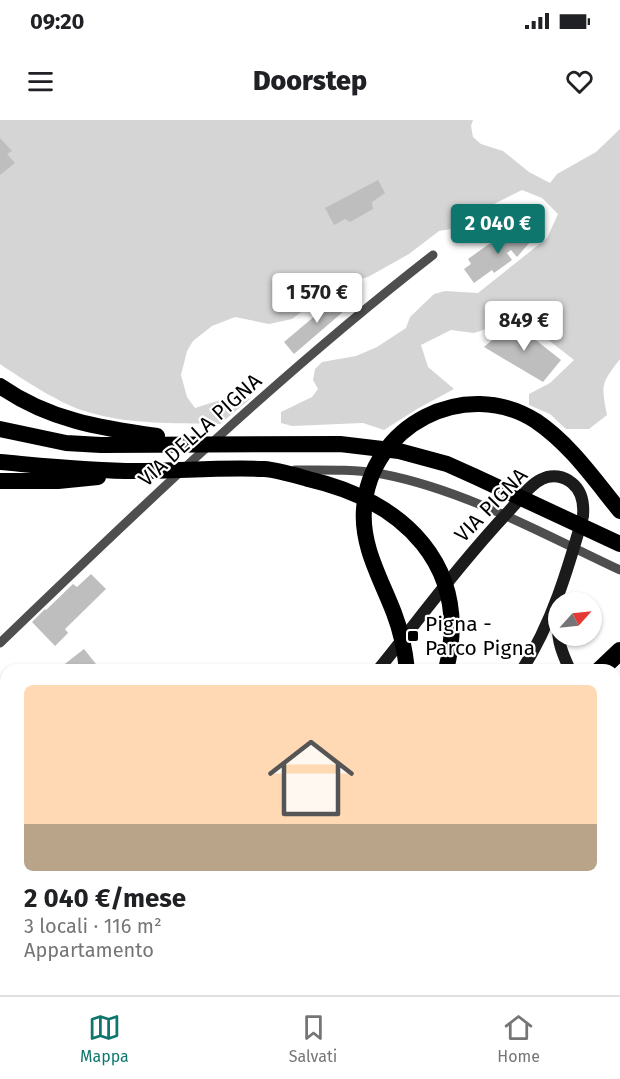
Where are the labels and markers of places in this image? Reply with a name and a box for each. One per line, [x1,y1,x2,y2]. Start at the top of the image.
pin: 2 040 € [443,204,553,255]
pin: 1 570 € [262,273,372,324]
pin: 849 € [482,301,566,352]
place label: Pigna - Parco Pigna [425,611,535,661]
marker: Pigna - Parco Pigna [406,629,420,643]

